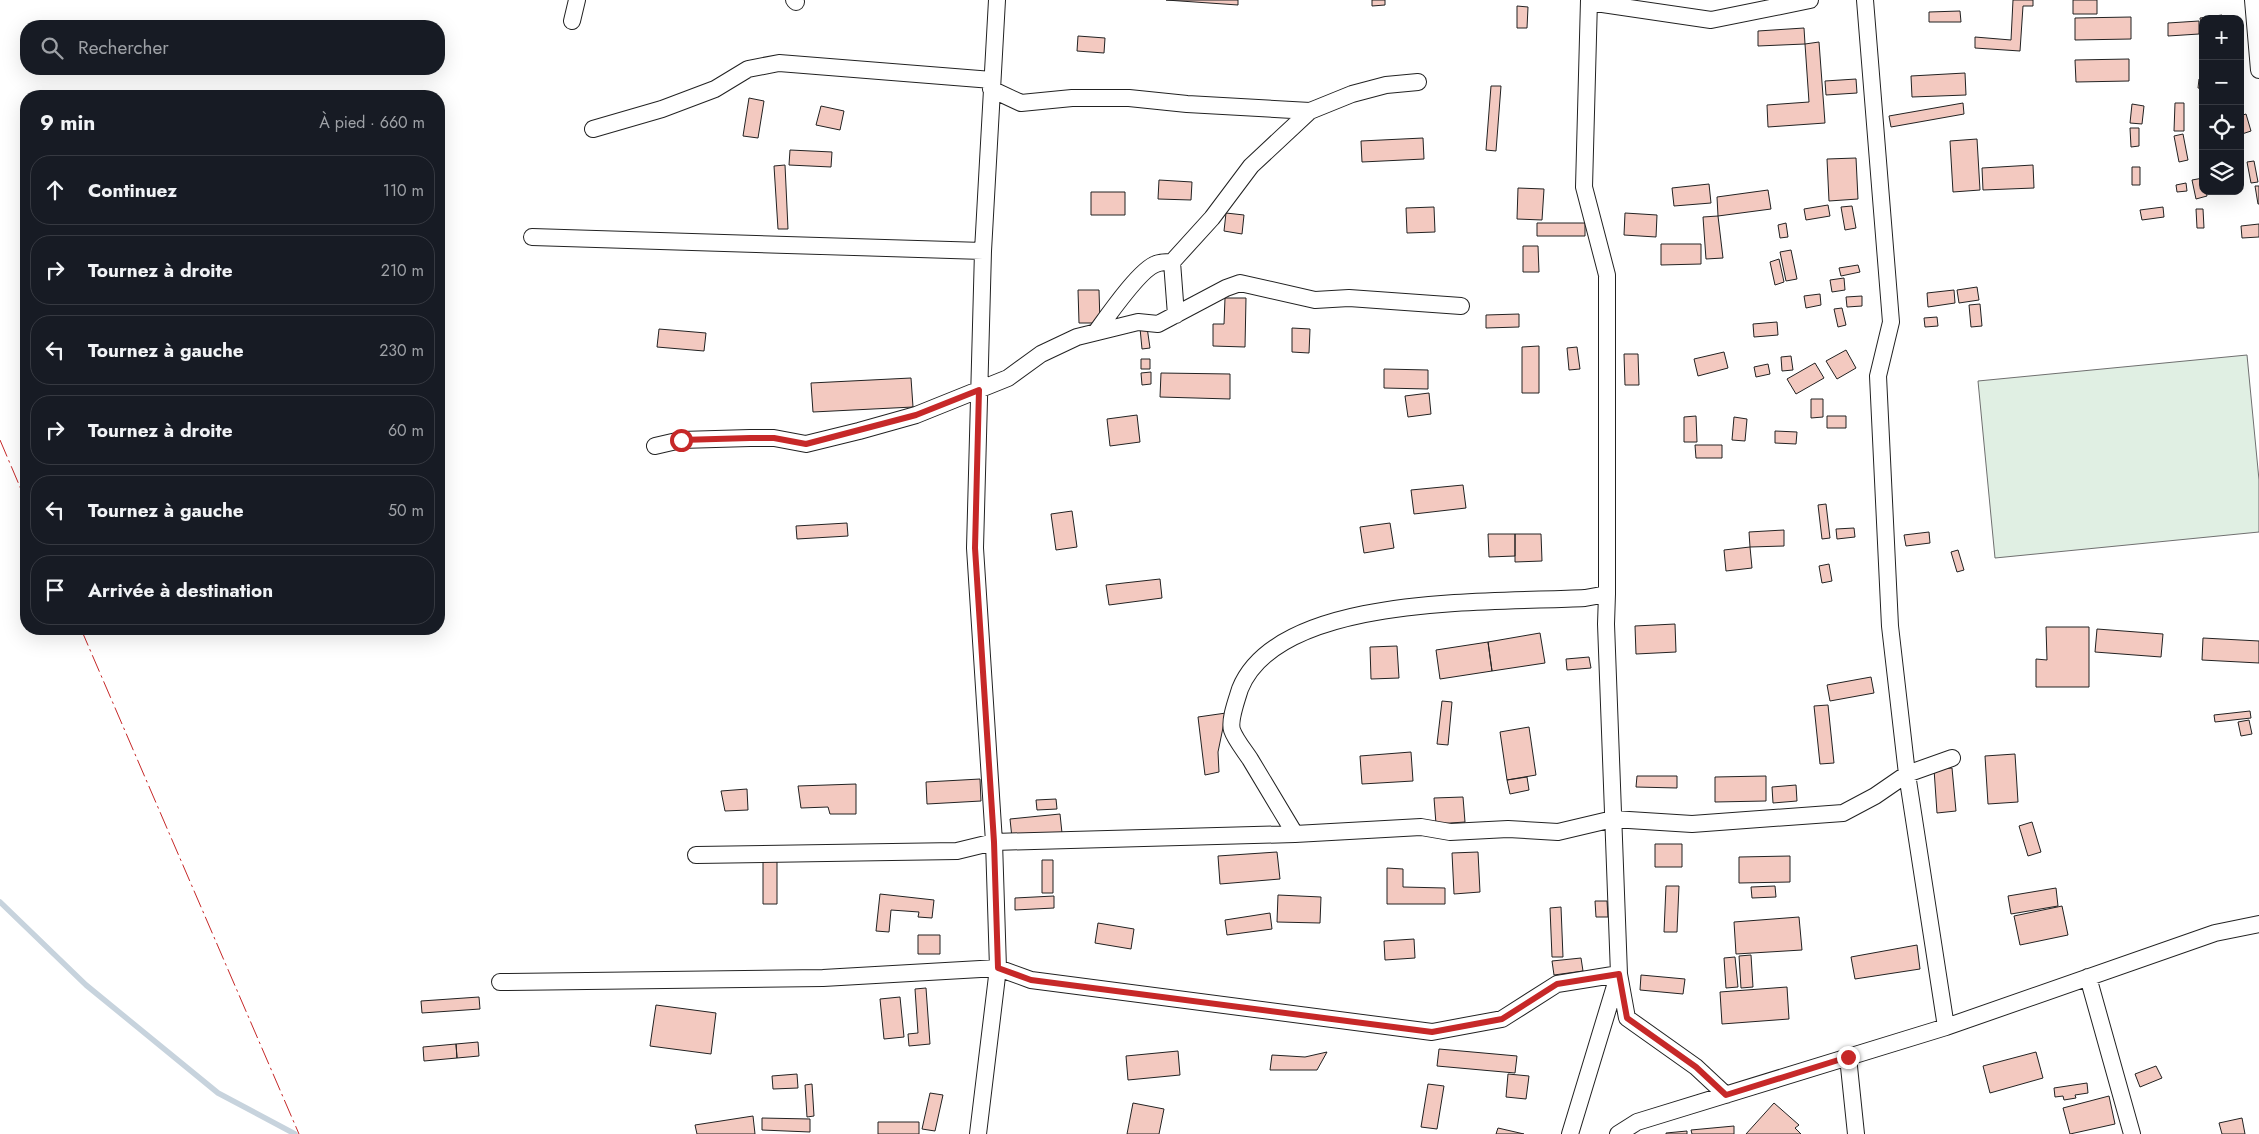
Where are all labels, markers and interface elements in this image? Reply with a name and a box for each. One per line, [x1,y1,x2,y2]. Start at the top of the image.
map controls [2199,15,2244,195]
button: + [2199,15,2244,60]
search box [20,20,445,75]
icon: search [38,34,66,62]
text: Rechercher [78,34,169,61]
button: − [2199,60,2244,105]
button: locate [2199,105,2244,150]
text: 9 min [40,108,95,138]
text: À pied · 660 m [319,111,425,134]
button: layers [2199,150,2244,195]
icon: ahead [41,176,69,204]
text: Continuez [88,177,177,204]
text: 110 m [383,179,424,202]
icon: right [41,256,69,284]
text: Tournez à droite [88,257,233,284]
text: 210 m [381,259,424,282]
icon: left [41,336,69,364]
text: Tournez à gauche [88,337,244,364]
text: 230 m [379,339,424,362]
icon: right [41,416,69,444]
text: Tournez à droite [88,417,233,444]
text: 60 m [388,419,424,442]
route start [670,429,693,452]
icon: left [41,496,69,524]
text: Tournez à gauche [88,497,244,524]
text: 50 m [388,499,424,522]
icon: arrive [41,576,69,604]
text: Arrivée à destination [88,577,273,604]
route end [1837,1046,1860,1069]

